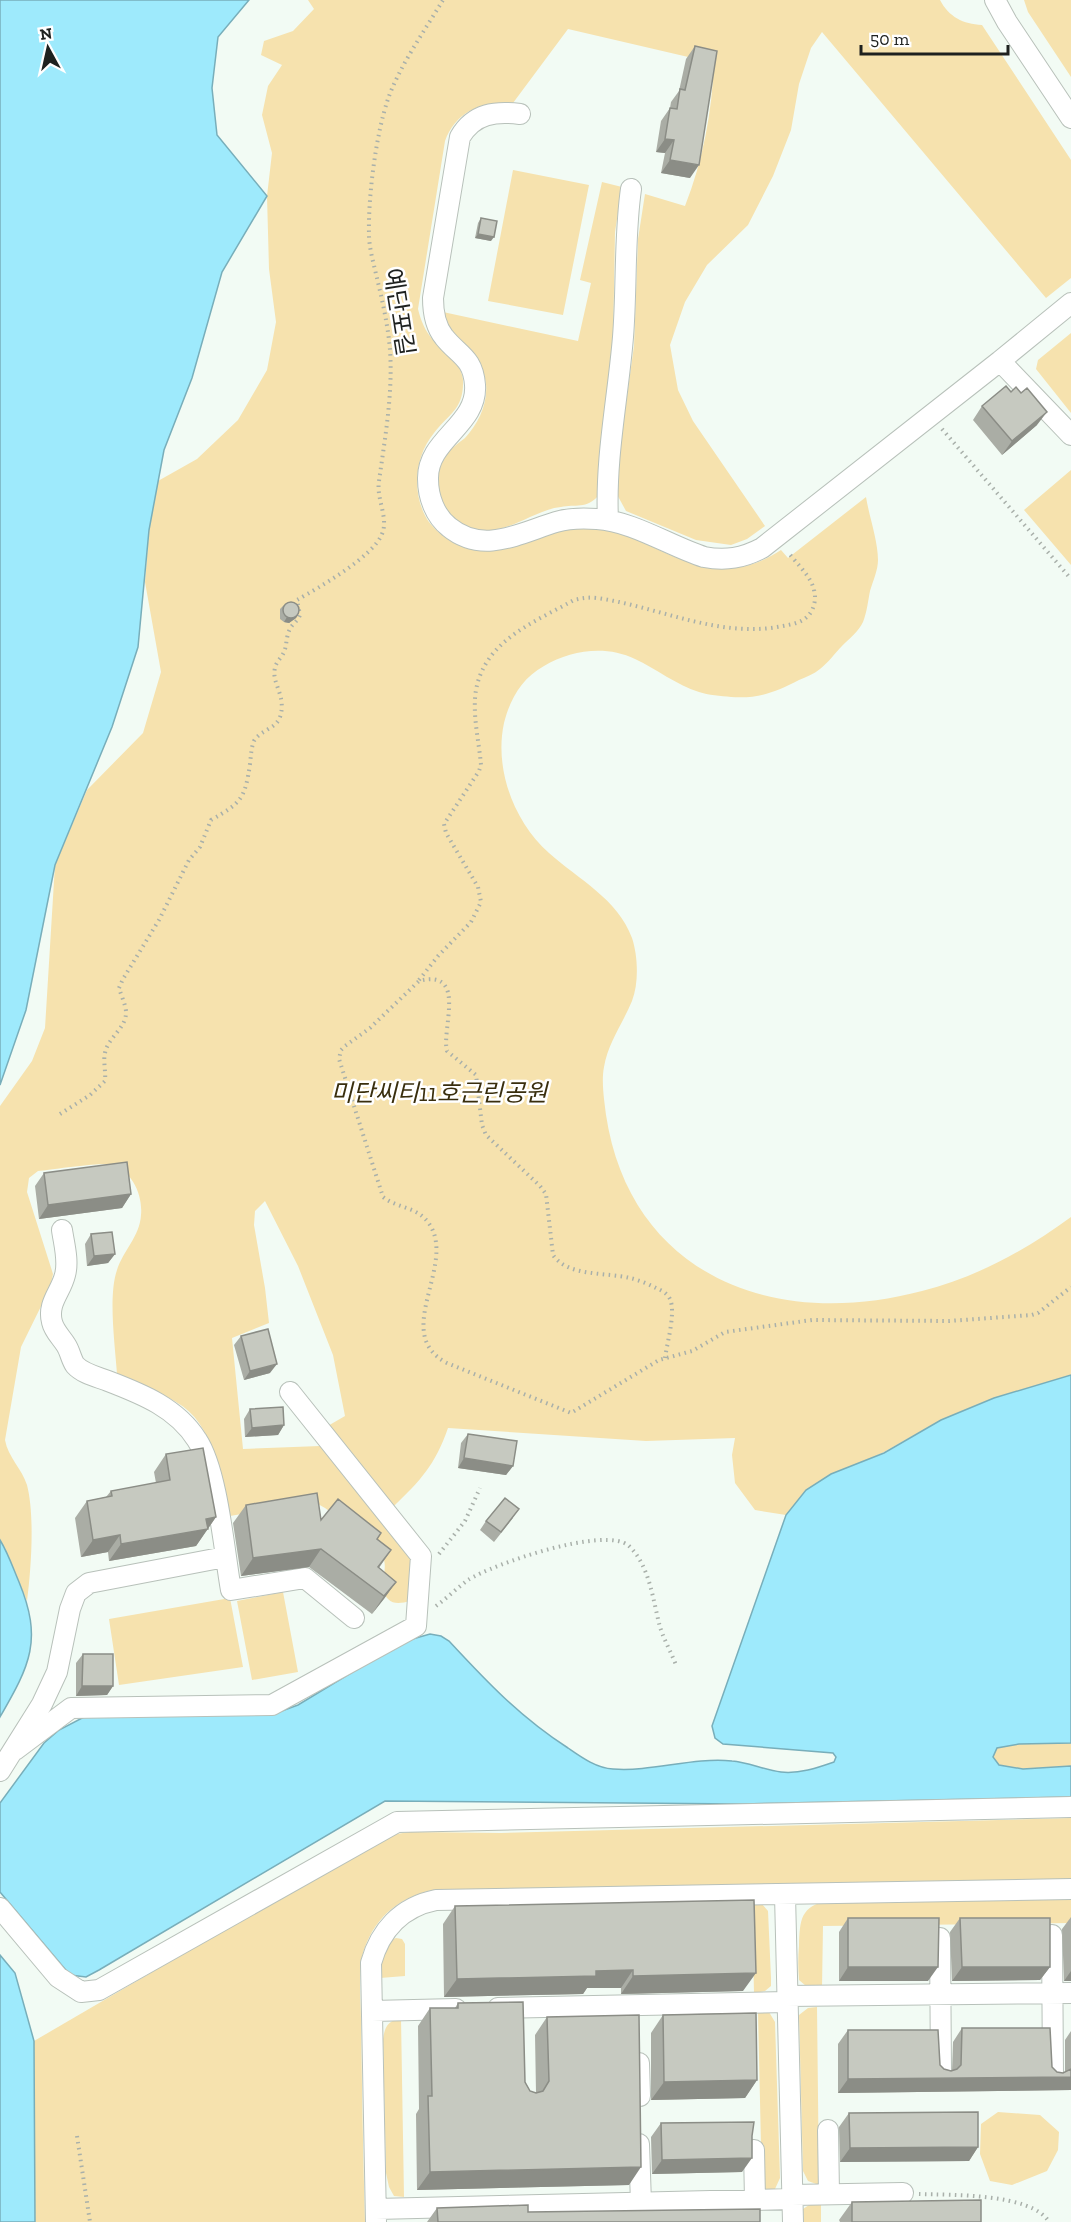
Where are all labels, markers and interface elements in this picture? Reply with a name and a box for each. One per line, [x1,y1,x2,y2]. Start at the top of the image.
north arrow [18,18,78,78]
scale bar [861,18,1008,56]
text: N [39,23,53,44]
text: 50 m [870,28,910,50]
street label: 예단포길 [378,266,421,358]
park label: 미단씨티11호근린공원 [331,1078,549,1107]

